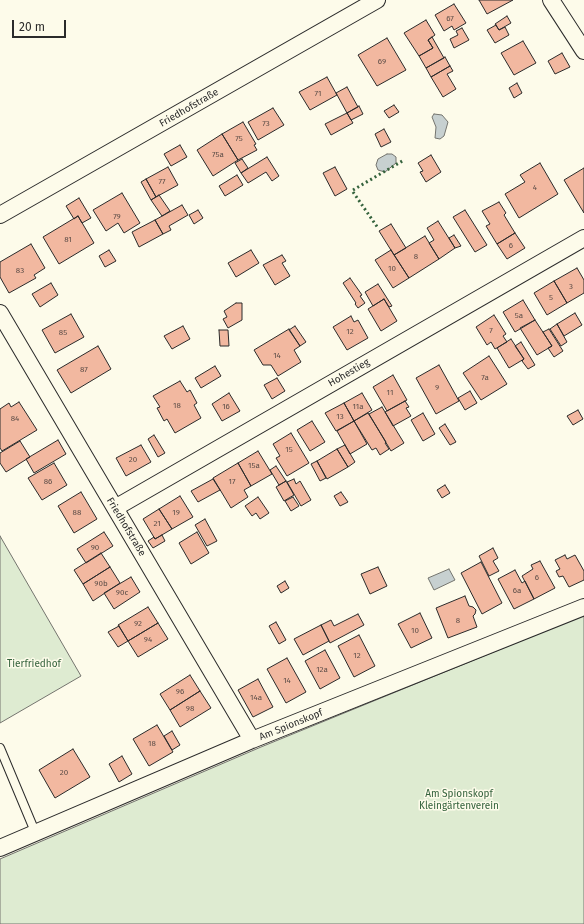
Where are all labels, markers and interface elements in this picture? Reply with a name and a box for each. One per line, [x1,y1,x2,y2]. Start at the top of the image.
scale bar [14,12,68,38]
house number: 67 [446,14,454,24]
text: 20 m [19,20,45,34]
house number: 69 [378,57,386,67]
street label: Friedhofstraße [157,86,221,130]
house number: 71 [315,89,321,99]
house number: 73 [262,119,270,129]
house number: 75 [235,134,243,144]
house number: 75a [212,150,224,160]
house number: 77 [158,177,166,187]
house number: 4 [533,183,537,193]
house number: 79 [113,212,121,222]
house number: 81 [64,235,72,245]
house number: 6 [509,241,513,251]
house number: 8 [414,252,418,262]
house number: 10 [388,264,396,274]
house number: 83 [16,266,24,276]
house number: 3 [569,282,573,292]
house number: 5 [549,293,553,303]
house number: 5a [515,311,523,321]
house number: 7 [489,326,493,336]
house number: 12 [346,327,354,337]
house number: 85 [59,328,67,338]
house number: 14 [273,351,281,361]
street label: Hohestieg [326,356,372,390]
house number: 87 [80,365,88,375]
house number: 7a [481,373,489,383]
house number: 9 [435,383,439,393]
house number: 11 [387,388,393,398]
house number: 18 [173,401,181,411]
house number: 16 [222,402,230,412]
house number: 11a [352,402,364,412]
house number: 13 [336,412,344,422]
house number: 84 [11,414,19,424]
house number: 15 [285,445,293,455]
house number: 20 [129,455,137,465]
house number: 15a [248,461,260,471]
house number: 86 [44,477,52,487]
house number: 17 [228,477,236,487]
street label: Friedhofstraße [104,496,148,558]
house number: 88 [73,508,81,518]
house number: 19 [172,508,180,518]
house number: 21 [153,519,161,529]
house number: 90 [91,543,99,553]
house number: 6 [535,573,539,583]
house number: 90b [94,579,108,589]
house number: 6a [513,586,521,596]
house number: 90c [116,588,128,598]
house number: 8 [456,616,460,626]
house number: 92 [134,619,142,629]
house number: 10 [411,626,419,636]
house number: 94 [144,635,152,645]
house number: 12 [353,651,361,661]
park label: Tierfriedhof [7,658,61,670]
house number: 12a [316,665,328,675]
house number: 14 [283,676,291,686]
house number: 96 [176,687,184,697]
house number: 14a [250,693,262,703]
house number: 98 [186,704,194,714]
street label: Am Spionskopf [257,707,325,743]
house number: 18 [148,739,156,749]
house number: 20 [60,768,68,778]
park label: Am Spionskopf Kleingärtenverein [419,788,499,812]

